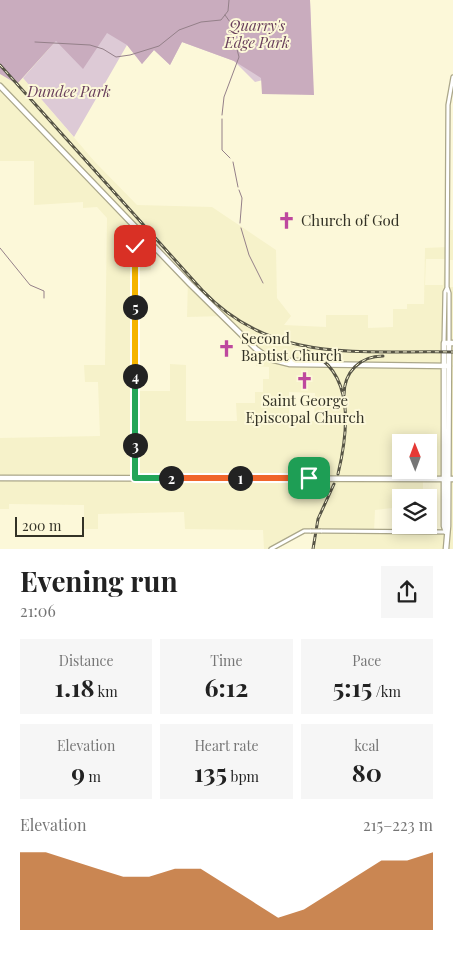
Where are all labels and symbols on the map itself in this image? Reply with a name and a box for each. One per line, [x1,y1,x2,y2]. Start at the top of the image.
park label: Quarry's Edge Park [224,15,290,52]
park label: Dundee Park [26,81,111,101]
place label: Church of God [301,210,400,230]
church icon: Church of God [277,211,297,231]
pin [114,225,156,267]
pin: 5 [122,294,148,320]
place label: Second Baptist Church [241,328,342,365]
church icon: Second Baptist Church [217,338,237,358]
pin: 4 [122,364,148,388]
church icon: Saint George Episcopal Church [295,370,315,390]
place label: Saint George Episcopal Church [245,390,365,427]
pin: 3 [122,432,148,458]
north arrow [392,434,438,479]
pin [288,457,330,499]
pin: 2 [158,466,184,490]
pin: 1 [228,466,252,490]
scale bar [15,514,84,537]

